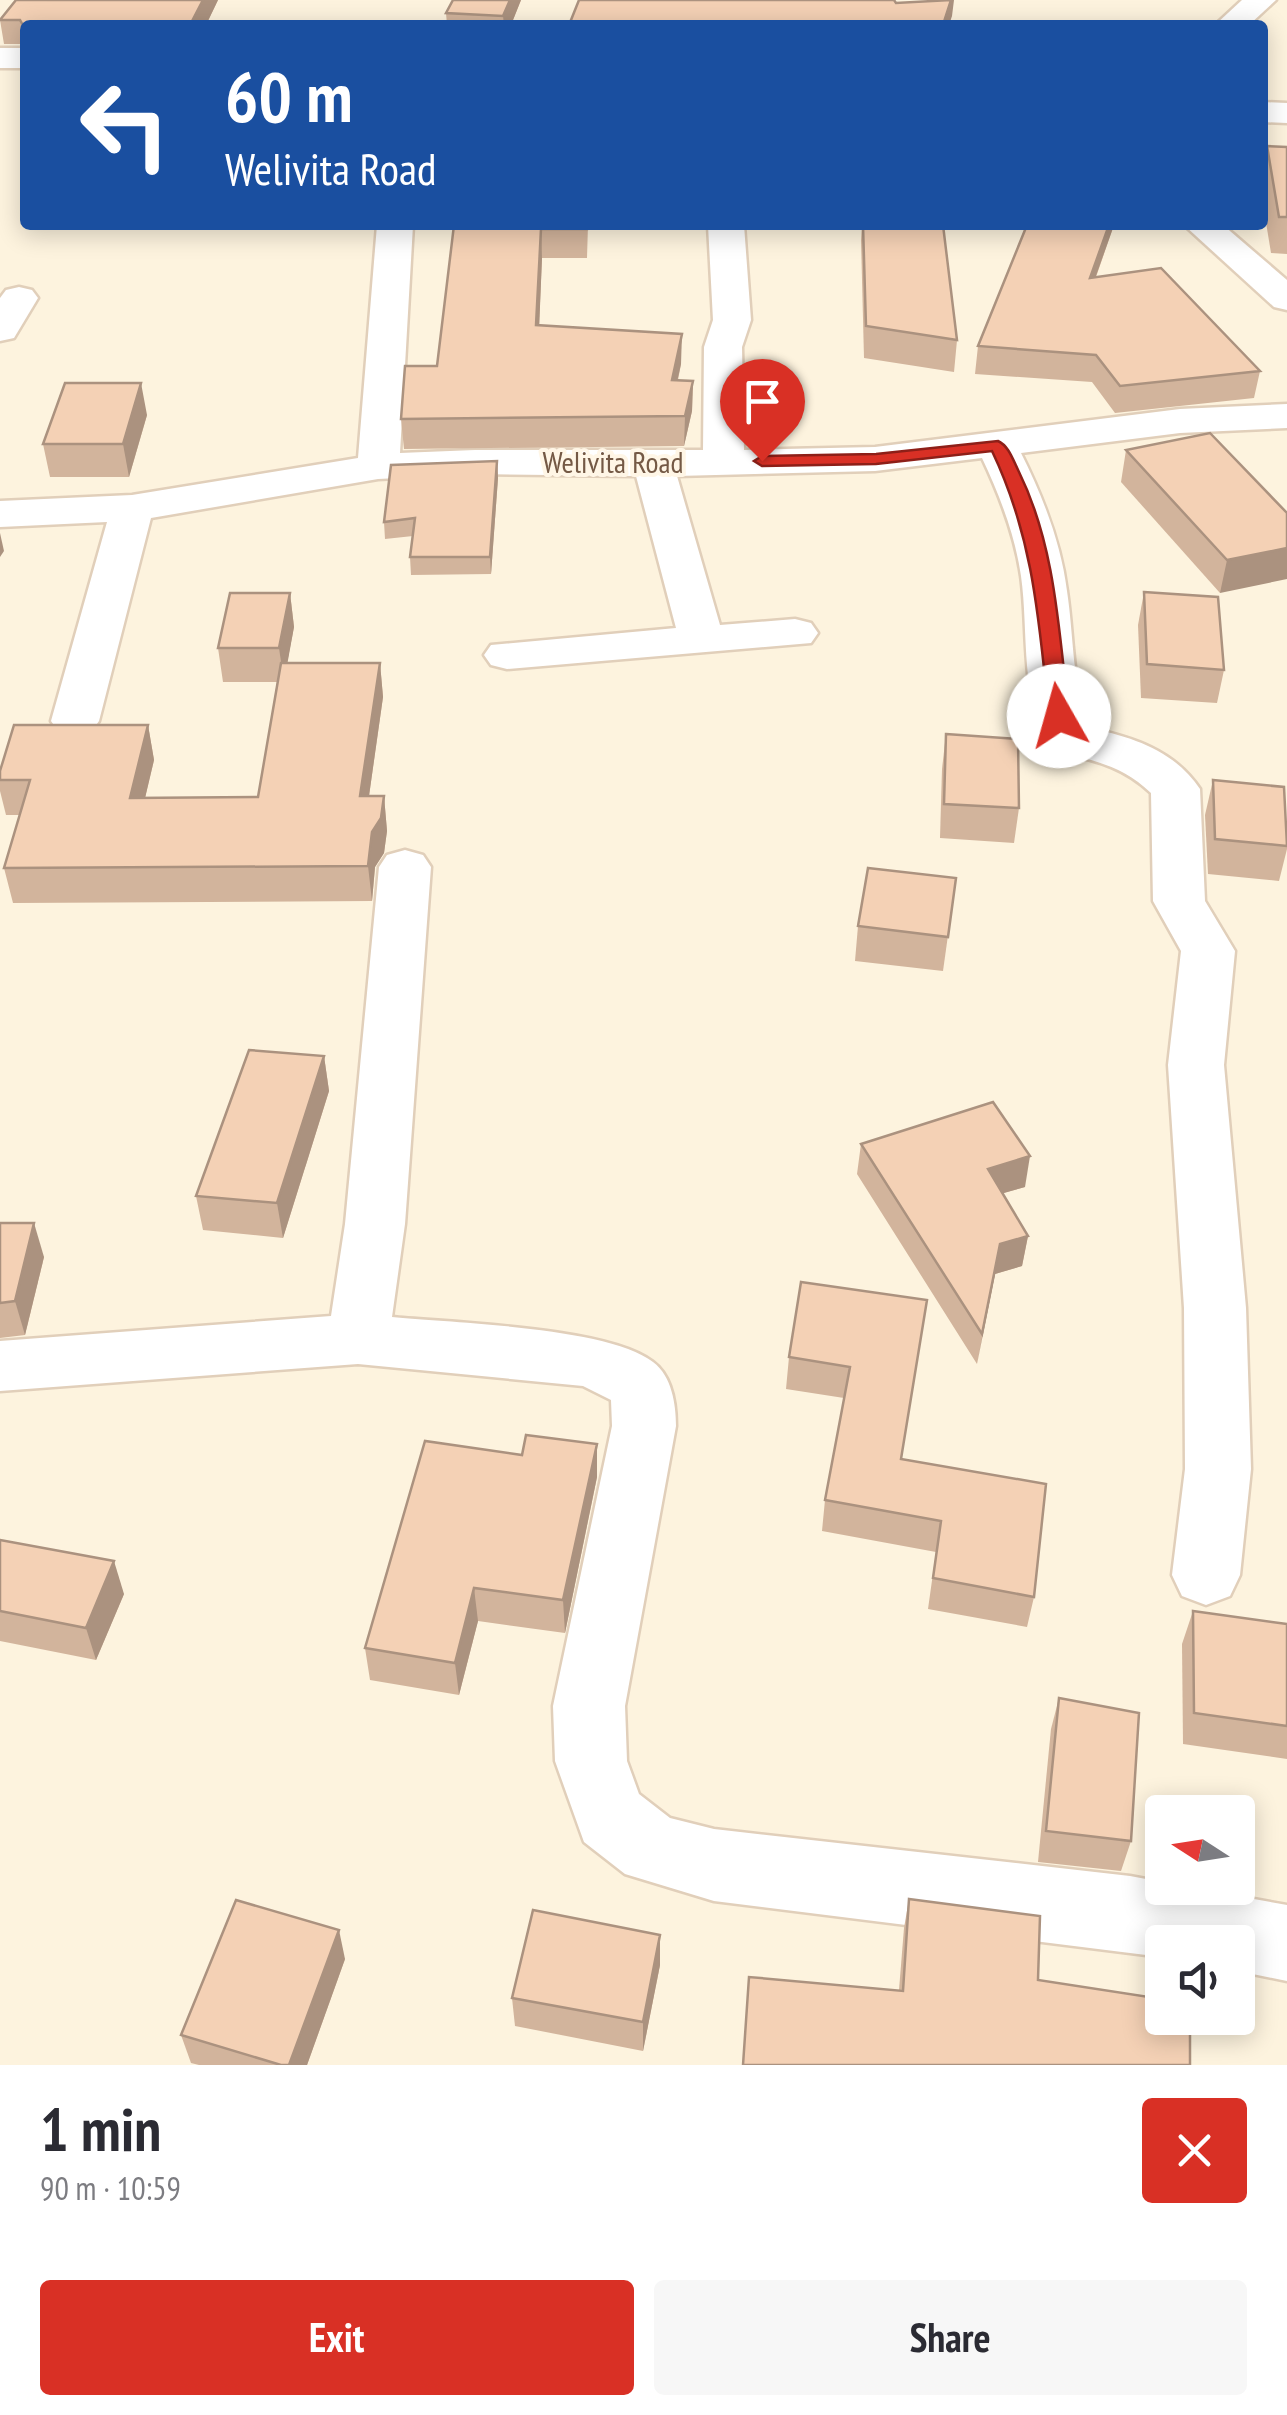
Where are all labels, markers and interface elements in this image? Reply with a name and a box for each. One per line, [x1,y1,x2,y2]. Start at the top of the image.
text: 60 m [225,51,353,141]
icon: left [60,60,190,190]
text: Welivita Road [225,139,436,197]
pin [720,359,805,462]
icon: arrive [735,374,790,429]
street label: Welivita Road [543,442,683,481]
position arrow [1007,664,1111,768]
north arrow [1145,1795,1255,1905]
map controls [1145,1795,1255,2035]
button: sound [1145,1925,1255,2035]
text: 1 min [40,2090,161,2168]
button: close [1142,2098,1247,2203]
text: 90 m · 10:59 [40,2167,181,2209]
button: Exit [40,2280,634,2395]
button: Share [654,2280,1247,2395]

